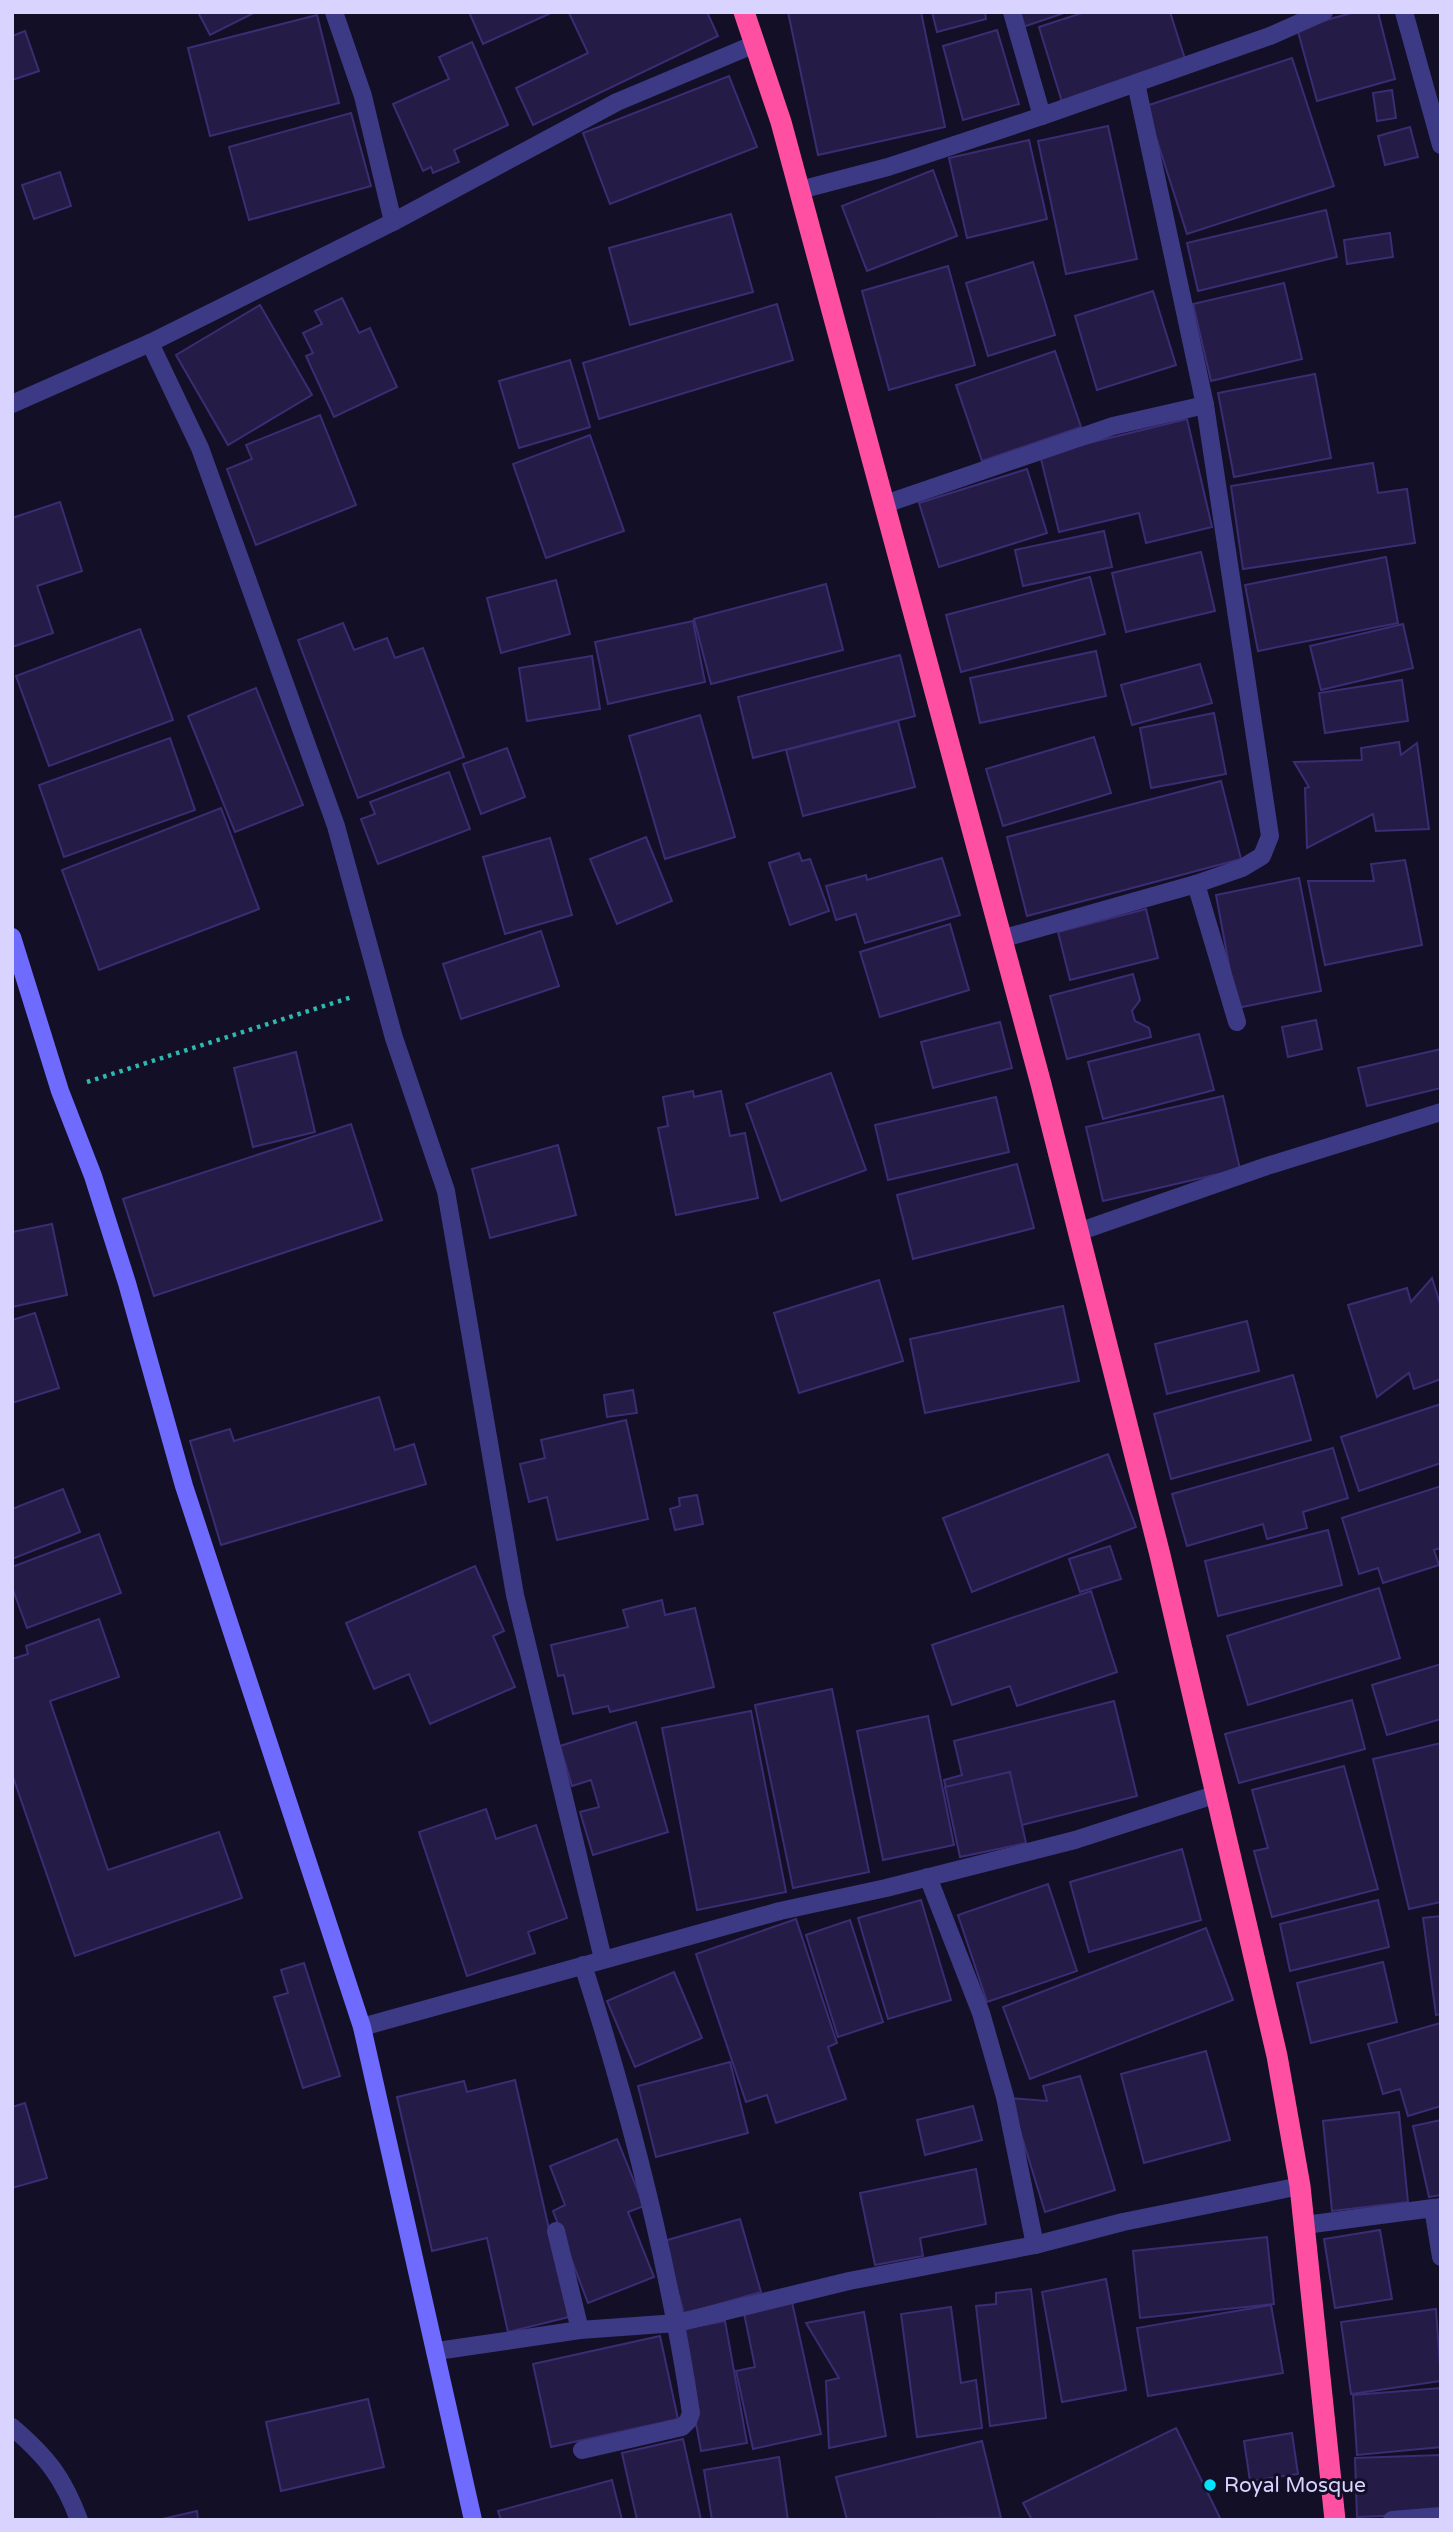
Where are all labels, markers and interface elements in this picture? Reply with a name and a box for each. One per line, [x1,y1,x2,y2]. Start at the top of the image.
place label: Royal Mosque [1224,2473,1366,2498]
marker: Royal Mosque [1202,2477,1218,2493]

